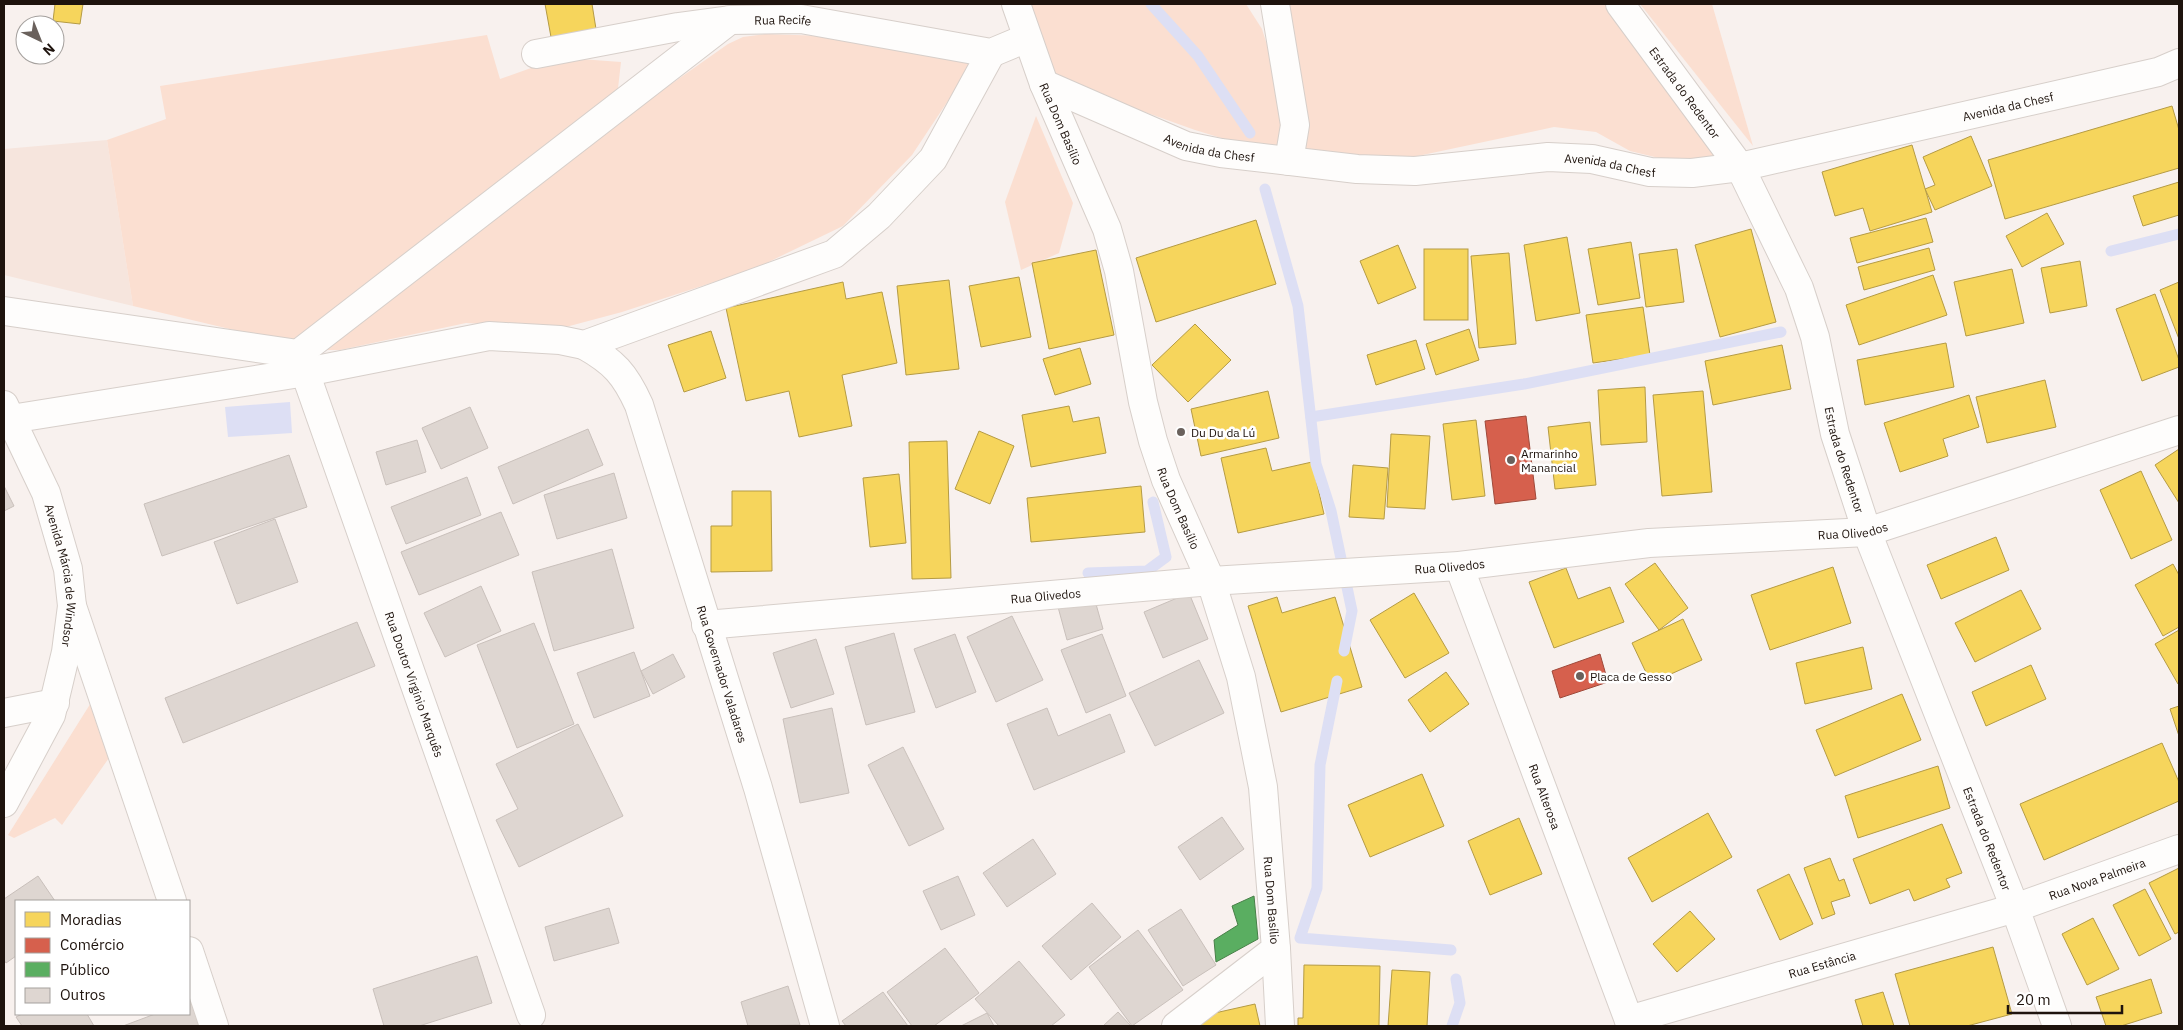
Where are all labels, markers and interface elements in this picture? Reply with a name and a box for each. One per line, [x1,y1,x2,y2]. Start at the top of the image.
street label: Rua Recife [754,11,813,28]
north arrow [15,15,65,65]
text: N [39,39,59,60]
street label: Estrada do Redentor [1646,44,1724,142]
street label: Rua Dom Basílio [1037,80,1086,167]
street label: Avenida da Chesf [1961,88,2055,124]
street label: Avenida da Chesf [1162,130,1255,164]
street label: Avenida da Chesf [1564,150,1656,180]
street label: Estrada do Redentor [1822,405,1868,515]
place label: Du Du da Lú [1191,425,1255,440]
marker: Du Du da Lú [1175,426,1187,438]
place label: Armarinho Manancial [1521,446,1578,475]
marker: Armarinho Manancial [1505,454,1517,466]
street label: Rua Dom Basílio [1155,465,1203,552]
street label: Avenida Márcia de Windsor [42,502,80,648]
street label: Rua Olivedos [1817,518,1890,542]
street label: Rua Olivedos [1414,555,1486,576]
street label: Rua Olivedos [1010,585,1082,606]
street label: Rua Governador Valadares [694,604,751,745]
street label: Rua Doutor Virginio Marquês [382,609,447,759]
place label: Placa de Gesso [1590,669,1672,684]
marker: Placa de Gesso [1574,670,1586,682]
street label: Rua Alterosa [1526,762,1564,832]
street label: Estrada do Redentor [1960,784,2015,893]
street label: Rua Nova Palmeira [2047,854,2148,903]
street label: Rua Dom Basílio [1261,856,1283,945]
legend [15,900,190,1015]
text: Moradias [60,910,122,929]
text: Comércio [60,935,124,954]
street label: Rua Estância [1787,947,1858,981]
text: Público [60,960,110,979]
scale bar [2008,982,2122,1014]
text: Outros [60,985,106,1004]
text: 20 m [2016,990,2051,1009]

